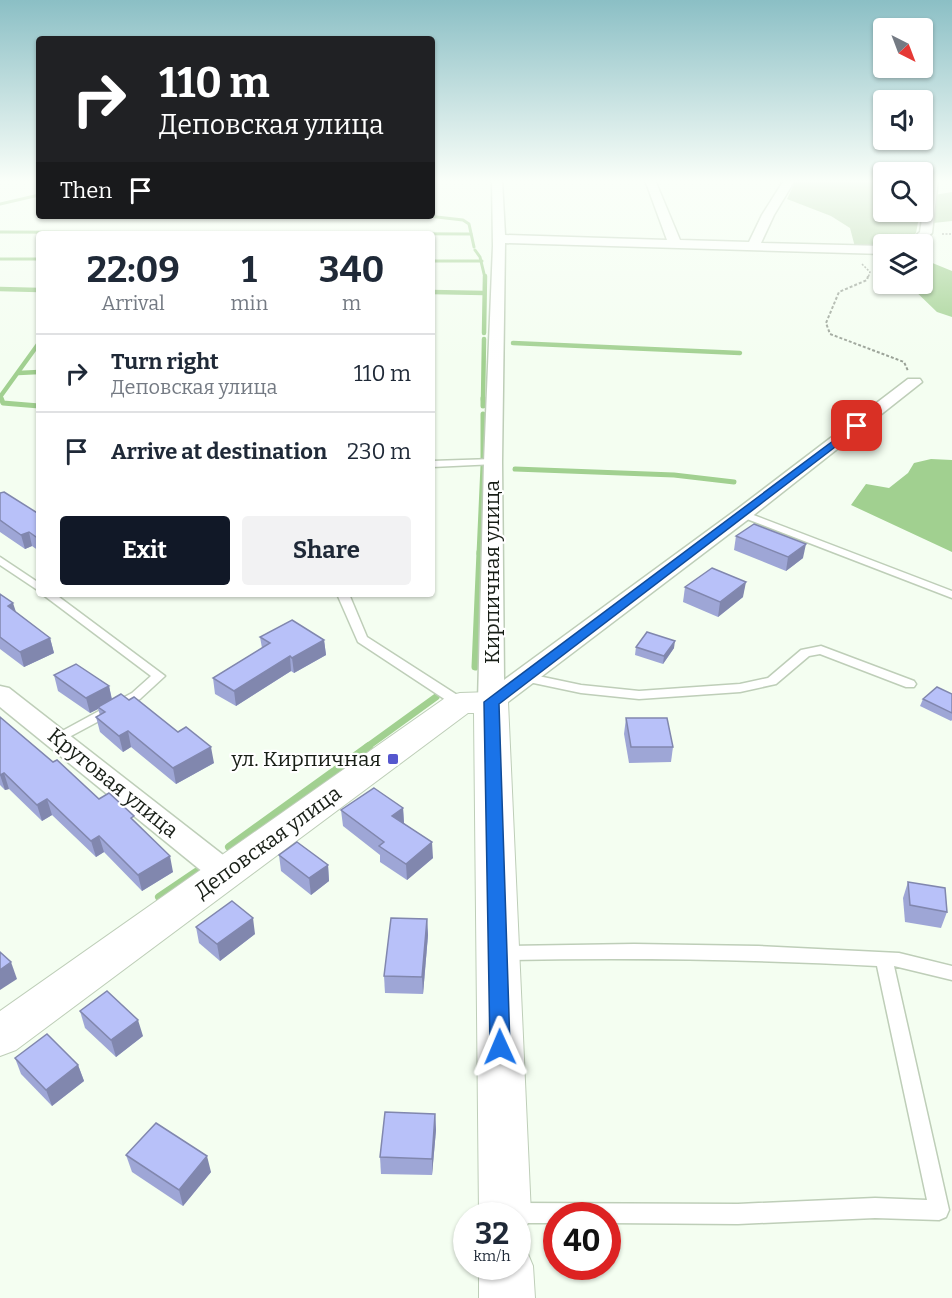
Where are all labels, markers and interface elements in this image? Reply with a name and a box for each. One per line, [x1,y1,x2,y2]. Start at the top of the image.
north arrow [873,18,933,78]
map controls [873,18,933,294]
text: 110 m [159,58,270,108]
icon: right [60,60,138,138]
button: sound [873,90,933,150]
text: Деповская улица [159,109,384,141]
button: search [873,162,933,222]
icon: arrive [124,174,157,207]
text: Then [60,177,112,204]
button: layers [873,234,933,294]
text: 22:09 [87,248,180,292]
text: 1 [241,248,257,292]
text: 340 [319,248,384,292]
text: Arrival [102,291,165,315]
text: min [230,291,268,315]
text: m [342,291,361,315]
text: Turn right [111,348,219,375]
icon: right [60,357,93,390]
text: 110 m [354,360,411,387]
text: Деповская улица [111,375,278,399]
pin [831,400,882,451]
icon: arrive [840,409,873,442]
icon: arrive [60,435,93,468]
text: Arrive at destination [111,438,327,465]
text: 230 m [347,438,411,465]
street label: Кирпичная улица [479,479,505,664]
button: Exit [60,516,230,585]
button: Share [242,516,411,585]
street label: Круговая улица [43,722,184,844]
place label: ул. Кирпичная [231,746,381,772]
marker: ул. Кирпичная [386,752,400,766]
street label: Деповская улица [190,780,347,904]
position arrow [468,1015,532,1079]
speed limit sign: 40 [543,1202,621,1280]
text: 32 [475,1216,509,1252]
text: km/h [473,1247,511,1265]

